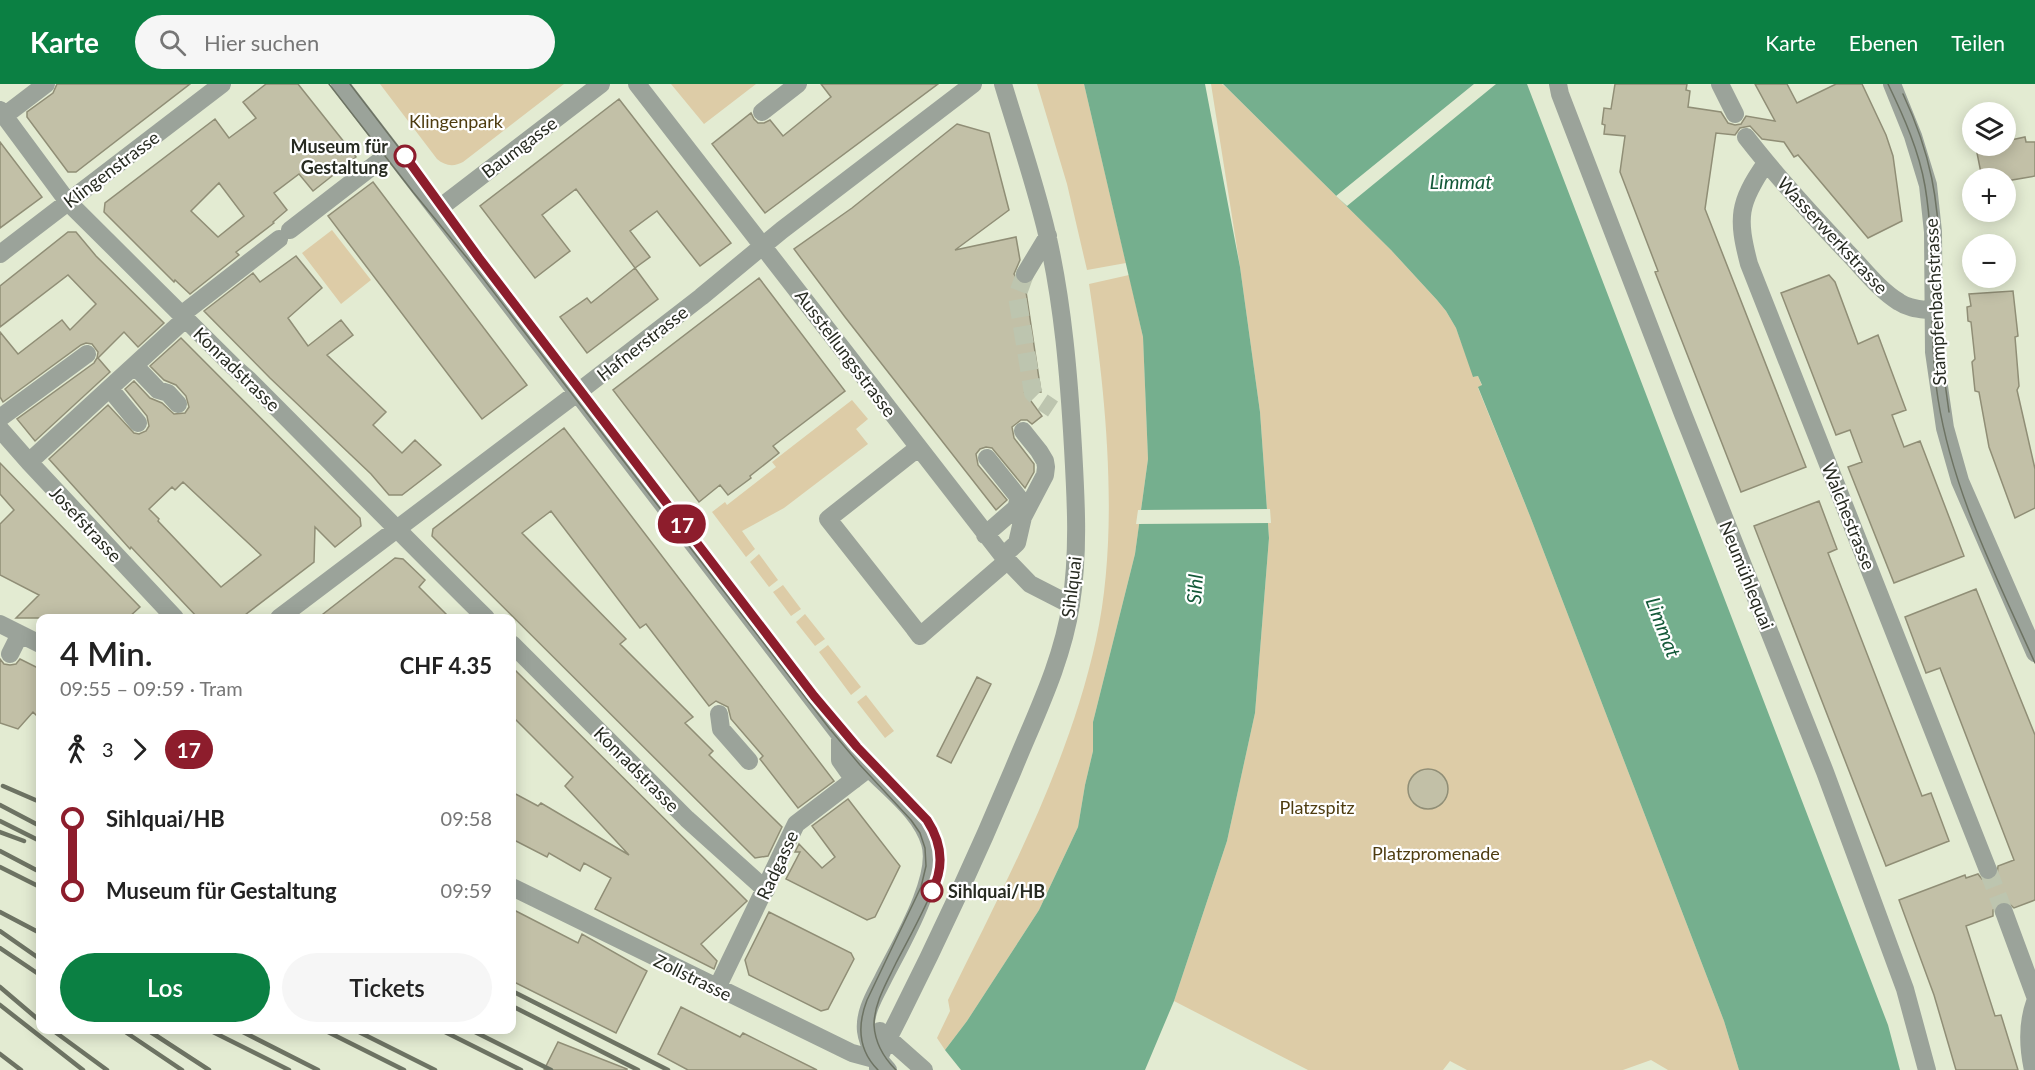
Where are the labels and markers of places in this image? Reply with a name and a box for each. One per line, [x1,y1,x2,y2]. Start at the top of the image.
place label: Museum für Gestaltung [291,135,388,178]
marker: Museum für Gestaltung [394,145,416,167]
marker: Sihlquai/HB [921,880,943,902]
place label: Sihlquai/HB [948,880,1045,902]

